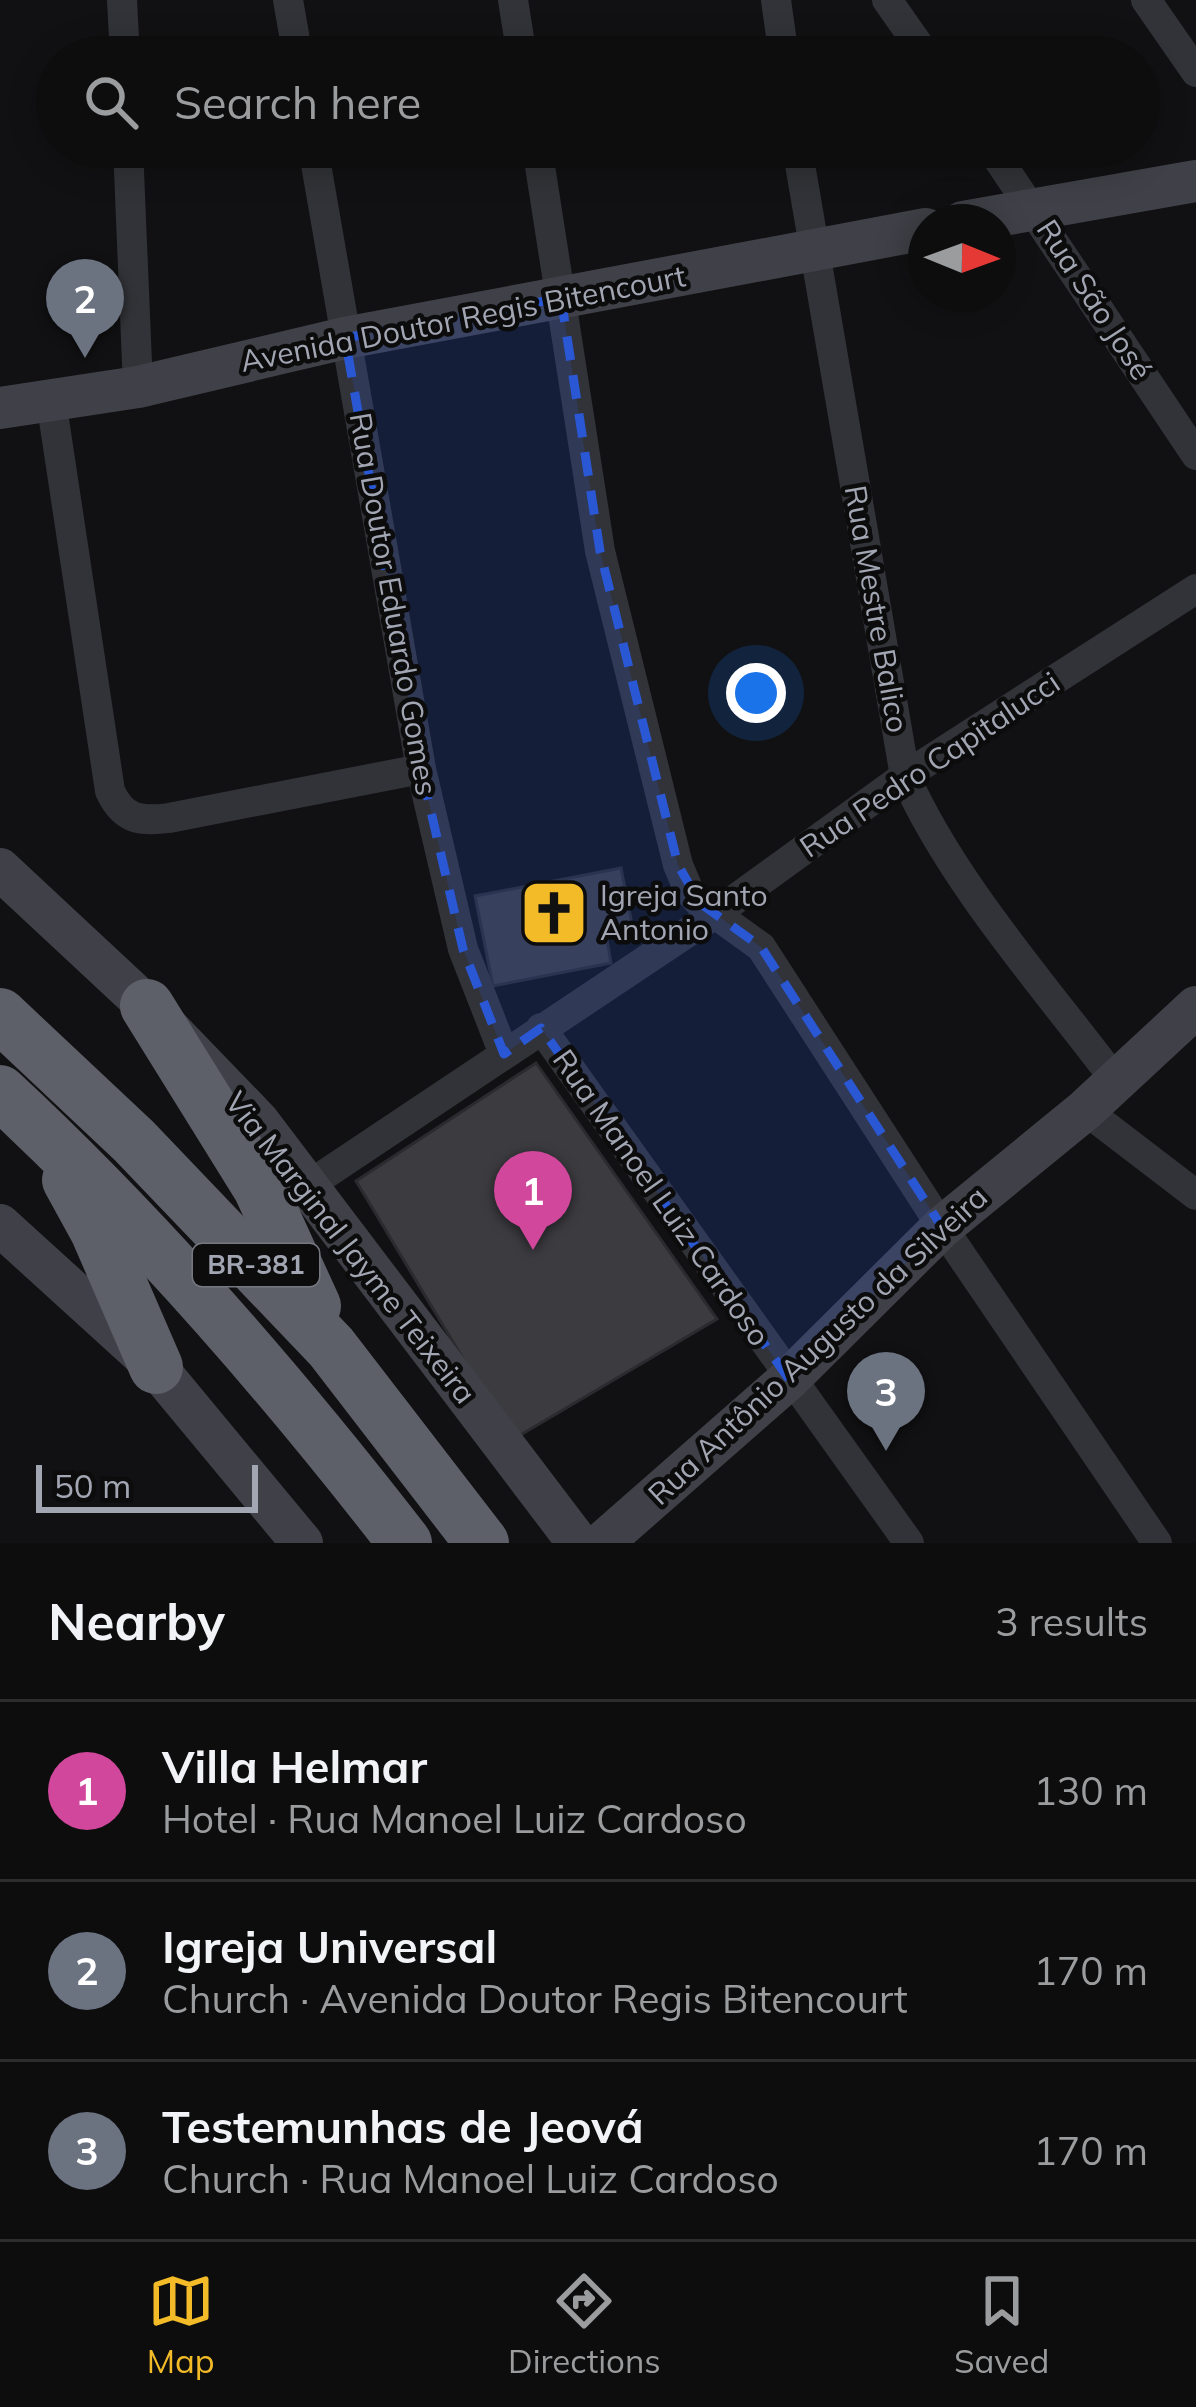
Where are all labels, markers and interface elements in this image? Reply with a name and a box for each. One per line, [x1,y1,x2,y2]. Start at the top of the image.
search box [36,36,1160,168]
icon: search [78,69,144,135]
text: Search here [174,74,421,130]
north arrow [908,204,1016,312]
street label: Rua São José [1029,212,1161,387]
street label: Avenida Doutor Regis Bitencourt [237,256,689,380]
pin: 2 [46,259,124,358]
street label: Rua Doutor Eduardo Gomes [342,409,446,798]
street label: Rua Mestre Balico [837,482,917,735]
your location [726,663,786,723]
street label: Rua Pedro Capitalucci [792,663,1067,865]
place label: Igreja Santo Antonio [600,876,768,948]
church icon: Igreja Santo Antonio [519,878,589,948]
street label: Rua Manoel Luiz Cardoso [545,1042,779,1353]
street label: Via Marginal Jayme Teixeira [217,1084,484,1411]
pin: 1 [494,1151,572,1250]
street label: Rua Antônio Augusto da Silveira [640,1178,995,1513]
road number: BR-381 [193,1244,319,1286]
pin: 3 [847,1352,925,1451]
scale bar [36,1459,258,1512]
text: 50 m [54,1465,131,1506]
text: Nearby [48,1589,225,1653]
text: 3 results [995,1597,1148,1646]
text: Villa Helmar [162,1738,427,1794]
text: 1 [75,1766,99,1815]
text: 130 m [1033,1766,1148,1815]
text: Hotel · Rua Manoel Luiz Cardoso [162,1794,747,1843]
text: Igreja Universal [162,1918,497,1974]
text: 2 [75,1946,99,1995]
text: 170 m [1033,1946,1148,1995]
text: Church · Avenida Doutor Regis Bitencourt [162,1974,908,2023]
text: Testemunhas de Jeová [162,2098,644,2154]
text: 3 [75,2126,99,2175]
text: 170 m [1033,2126,1148,2175]
text: Church · Rua Manoel Luiz Cardoso [162,2154,779,2203]
tab: Map [147,2268,215,2381]
tab: Directions [508,2268,661,2381]
tab: Saved [954,2268,1049,2381]

